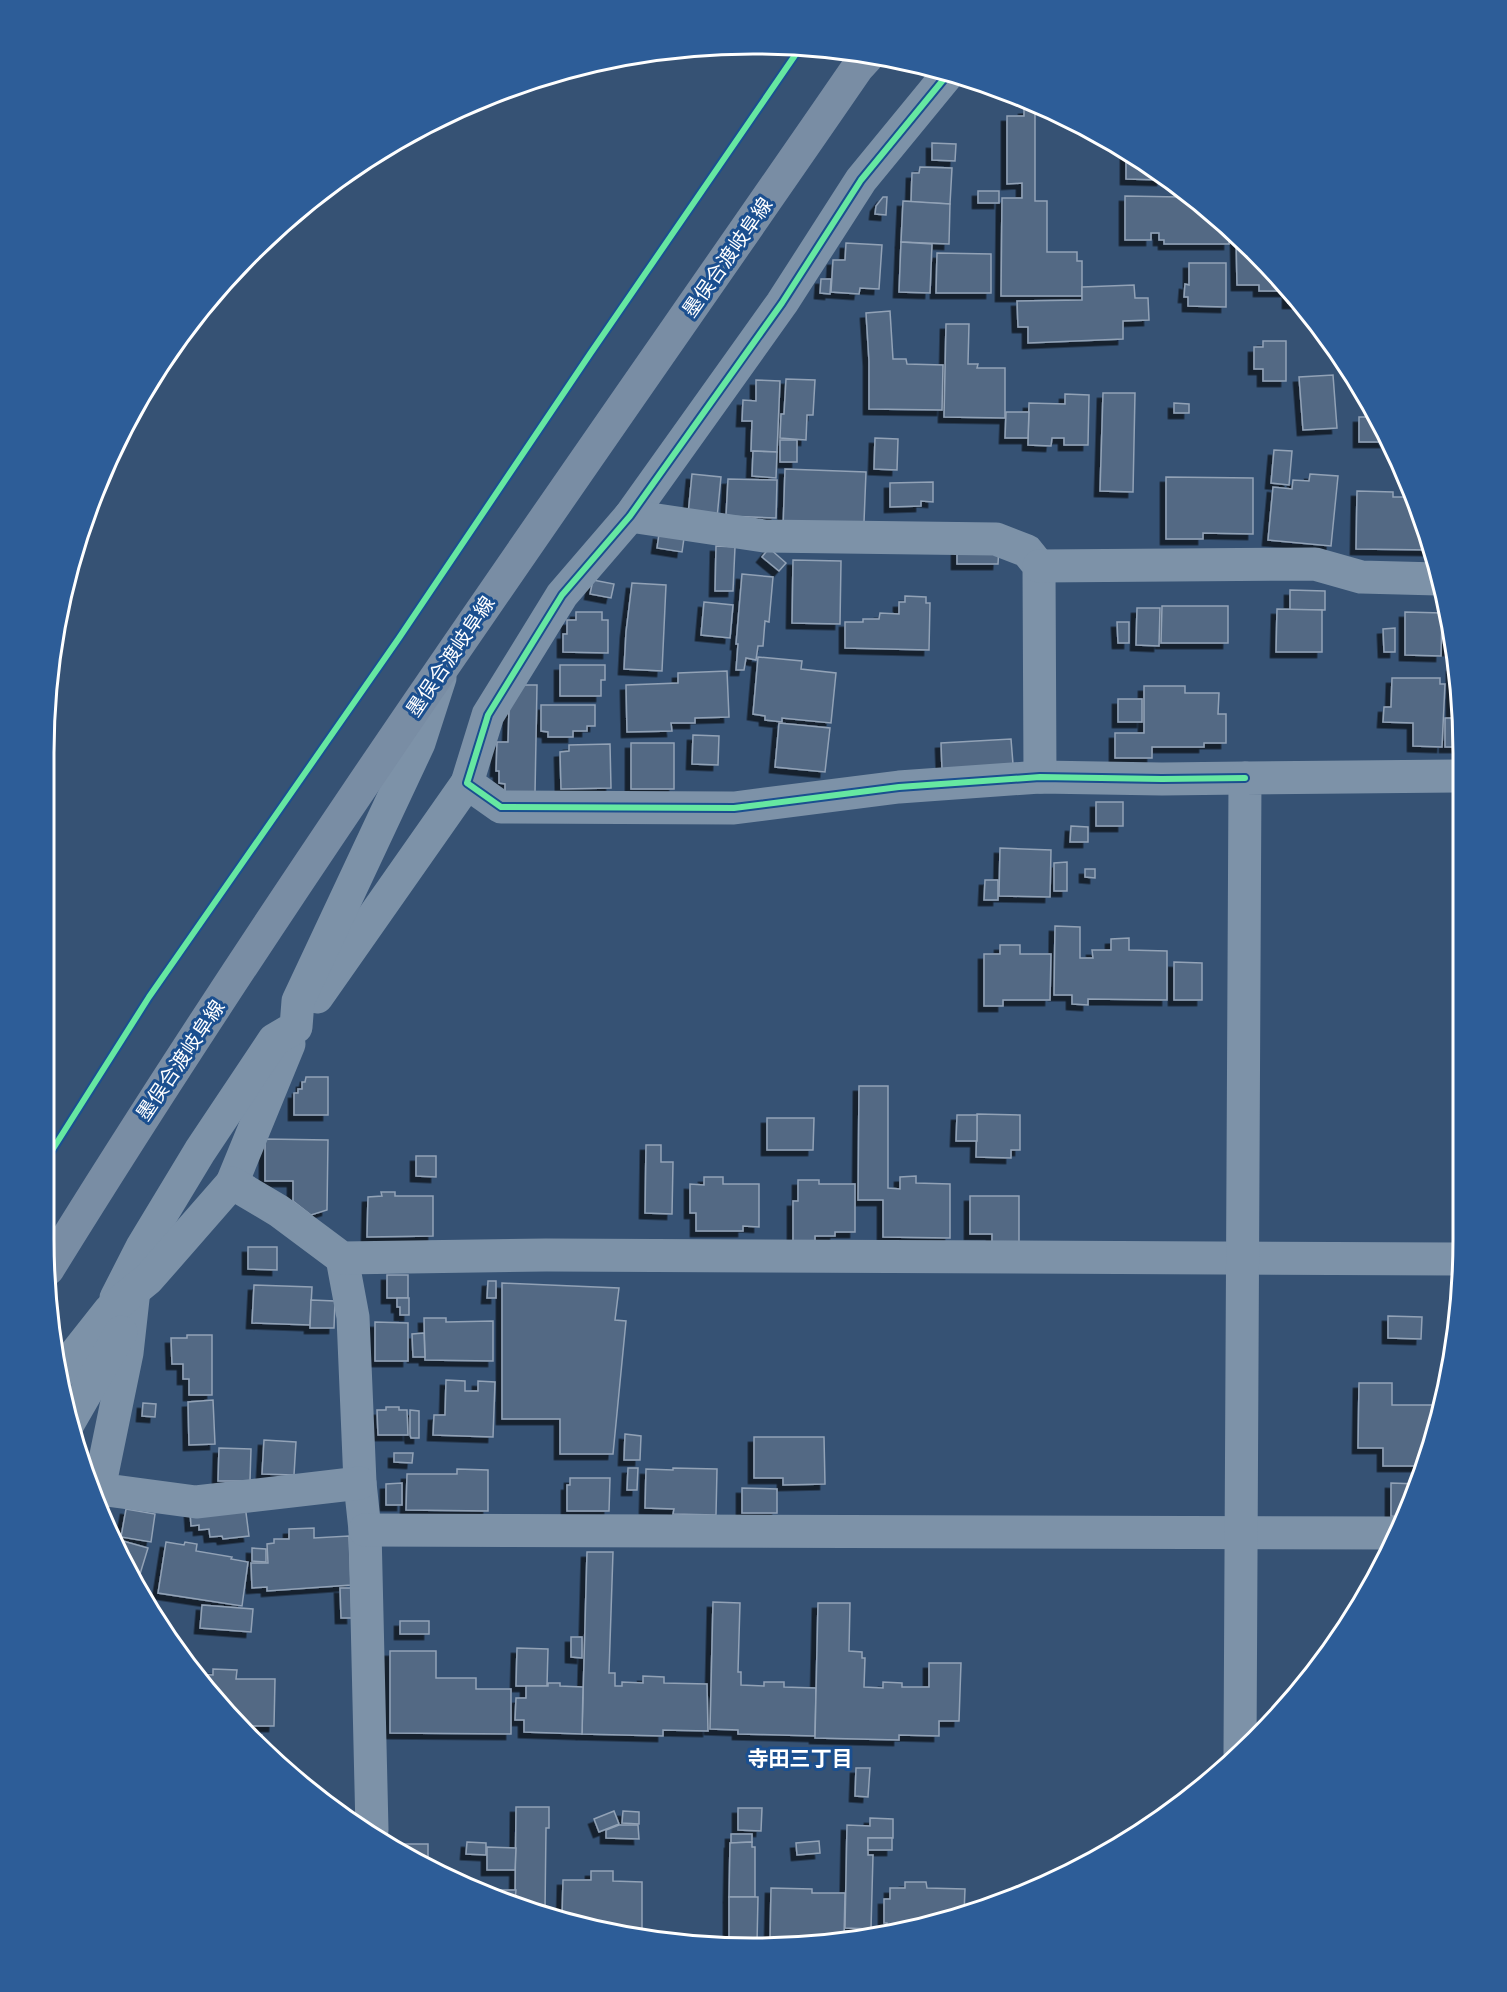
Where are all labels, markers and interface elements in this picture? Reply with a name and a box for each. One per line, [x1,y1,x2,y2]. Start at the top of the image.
street label: 墨俣合渡岐阜線 [677,193,777,321]
street label: 墨俣合渡岐阜線 [401,592,499,720]
street label: 墨俣合渡岐阜線 [131,996,229,1124]
district label: 寺田三丁目 [748,1746,853,1770]

